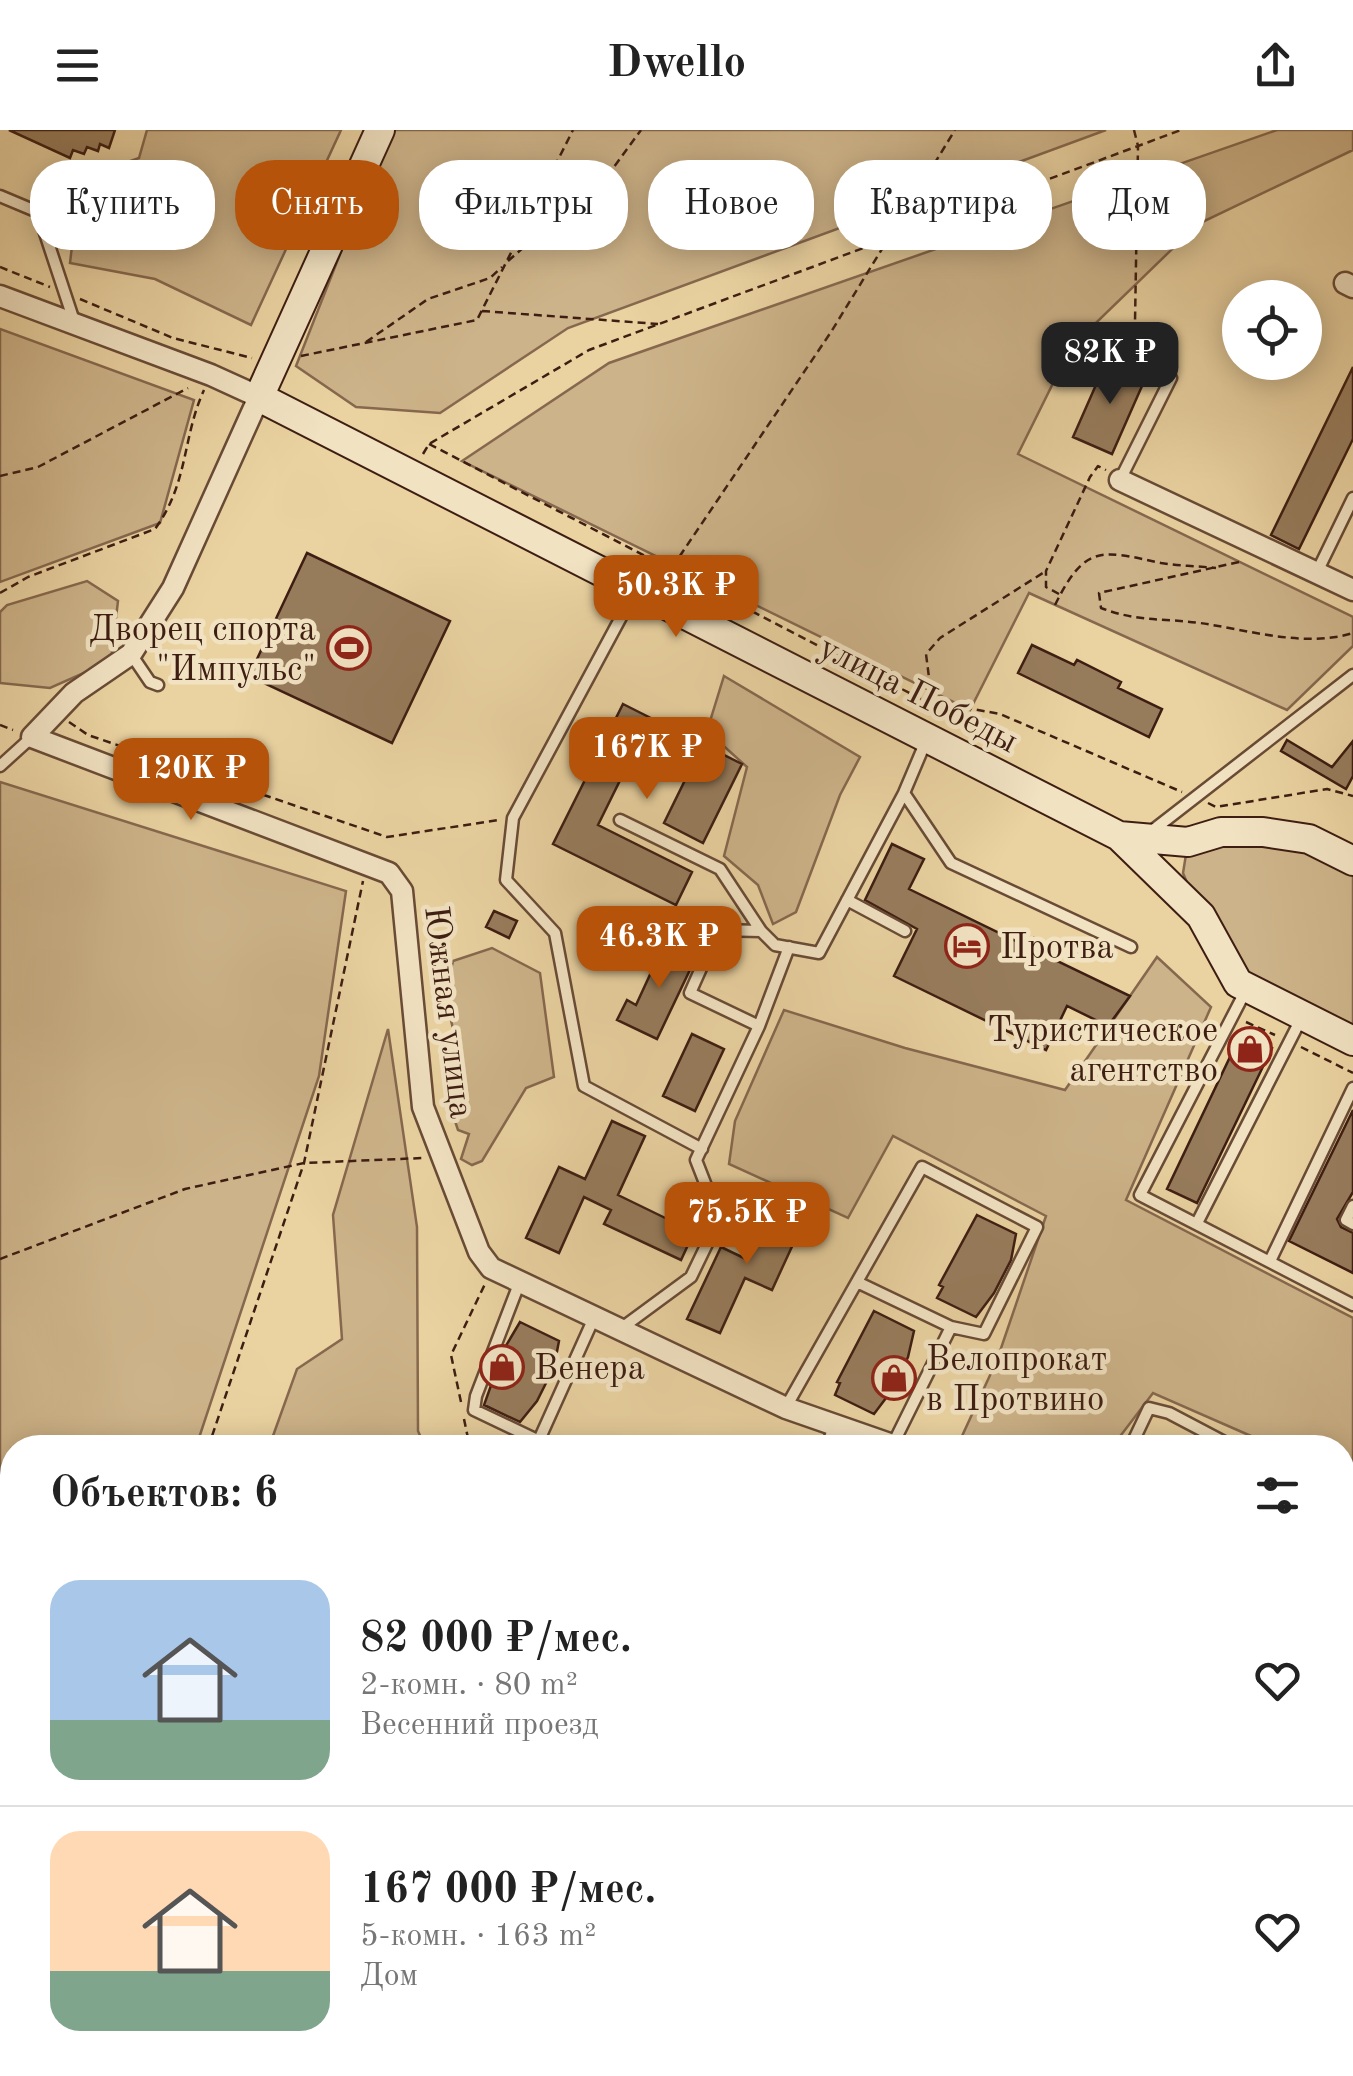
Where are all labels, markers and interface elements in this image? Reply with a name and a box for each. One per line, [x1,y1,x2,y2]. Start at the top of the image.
icon: menu [50,38,105,93]
icon: share [1248,38,1303,93]
text: Dwello [607,42,746,87]
chip: Купить [30,160,215,250]
chip: Снять [235,160,399,250]
chip: Фильтры [419,160,628,250]
chip: Новое [648,160,814,250]
chip: Квартира [834,160,1052,250]
chip: Дом [1072,160,1206,250]
map controls [1222,280,1322,380]
button: locate [1222,280,1322,380]
pin: 82K ₽ [1040,322,1180,407]
text: 82K ₽ [1063,338,1157,370]
pin: 50.3K ₽ [584,555,768,640]
text: 50.3K ₽ [616,571,736,603]
place label: Дворец спорта "Импульс" [89,613,316,688]
sports icon: Дворец спорта "Импульс" [326,625,372,671]
street label: улица Победы [813,630,1023,760]
pin: 167K ₽ [566,717,728,802]
text: 167K ₽ [591,733,703,765]
pin: 120K ₽ [110,738,272,823]
text: 120K ₽ [135,754,247,786]
street label: Южная улица [417,904,478,1121]
pin: 46.3K ₽ [567,906,751,991]
text: 46.3K ₽ [599,922,719,954]
hotel icon: Протва [944,923,990,969]
place label: Протва [1000,931,1114,966]
place label: Туристическое агентство [987,1014,1218,1089]
shop icon: Туристическое агентство [1227,1026,1273,1072]
pin: 75.5K ₽ [655,1182,839,1267]
text: 75.5K ₽ [687,1198,807,1230]
place label: Велопрокат в Протвино [926,1343,1107,1418]
shop icon: Венера [479,1344,525,1390]
place label: Венера [534,1352,645,1387]
shop icon: Велопрокат в Протвино [871,1355,917,1401]
icon: filters [1250,1468,1305,1523]
text: Объектов: 6 [50,1474,278,1516]
text: 82 000 ₽/мес. [360,1619,632,1661]
icon: home [130,1620,250,1740]
icon: heart [1250,1653,1305,1708]
text: 2-комн. · 80 m² [360,1670,578,1702]
text: Весенний проезд [360,1710,598,1742]
text: 167 000 ₽/мес. [360,1870,656,1912]
icon: home [130,1871,250,1991]
icon: heart [1250,1904,1305,1959]
text: 5-комн. · 163 m² [360,1921,596,1953]
text: Дом [360,1961,418,1993]

